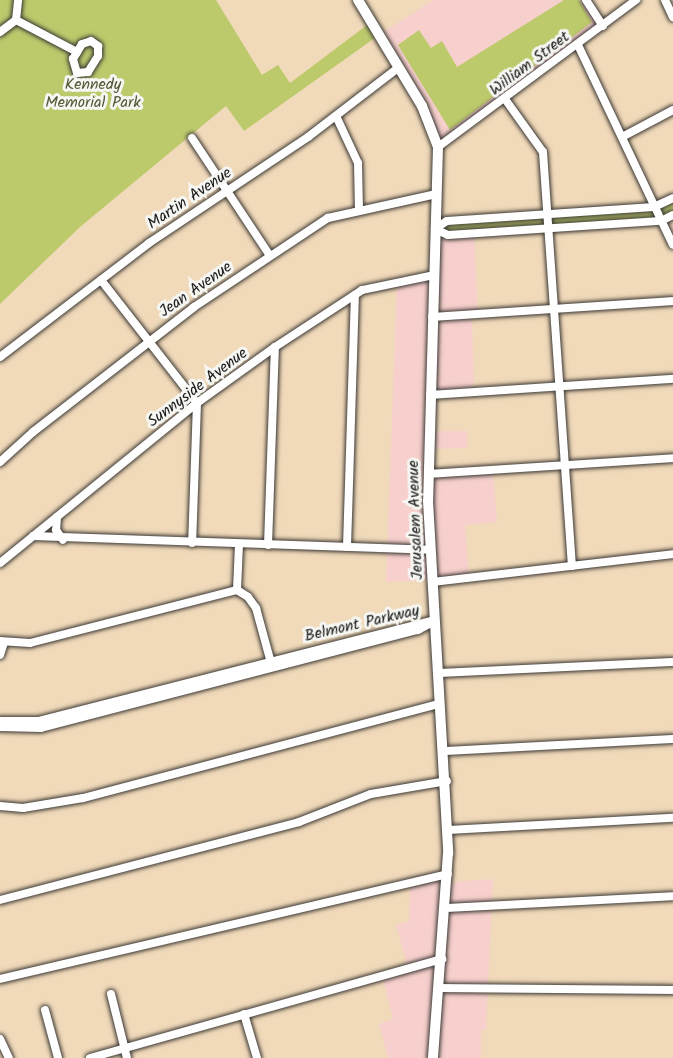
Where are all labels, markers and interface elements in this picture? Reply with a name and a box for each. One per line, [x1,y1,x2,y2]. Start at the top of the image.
street label: William Street [486,28,574,100]
park label: Kennedy Memorial Park [45,75,141,113]
street label: Martin Avenue [144,164,236,234]
street label: Jean Avenue [156,258,236,322]
street label: Sunnyside Avenue [144,344,252,432]
street label: Jerusalem Avenue [404,460,428,580]
street label: Belmont Parkway [303,601,421,647]

